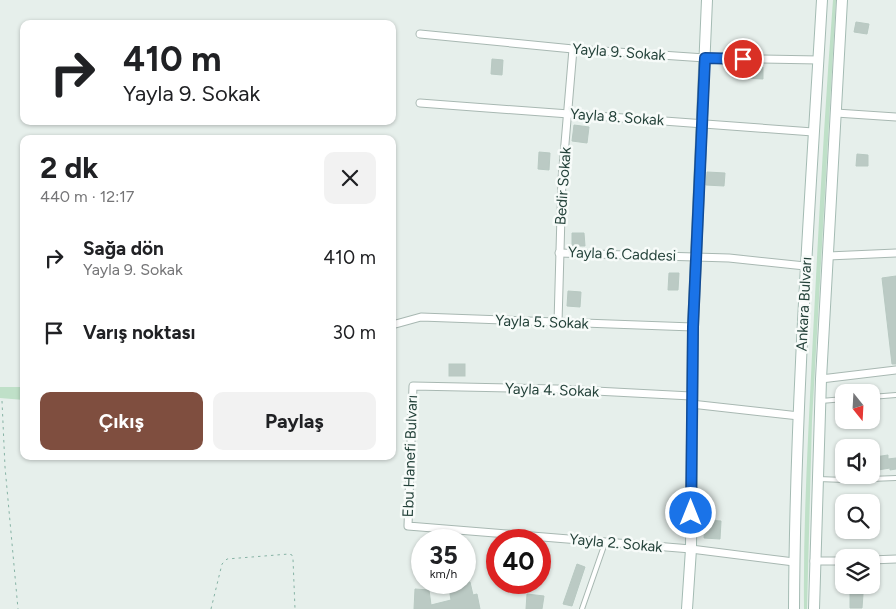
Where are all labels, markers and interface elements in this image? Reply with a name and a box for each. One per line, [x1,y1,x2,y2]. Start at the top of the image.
text: 410 m [123,38,221,80]
pin [722,38,764,80]
icon: right [40,40,105,105]
street label: Yayla 9. Sokak [572,40,667,64]
icon: arrive [729,45,757,73]
text: Yayla 9. Sokak [123,80,260,107]
street label: Yayla 8. Sokak [569,105,665,129]
street label: Bedir Sokak [551,146,575,226]
text: 2 dk [40,149,99,186]
button: close [324,152,376,204]
text: 440 m · 12:17 [40,187,134,206]
text: Sağa dön [83,237,164,260]
street label: Yayla 6. Caddesi [568,243,676,265]
icon: right [40,244,68,272]
text: 410 m [323,246,376,269]
street label: Ankara Bulvarı [793,256,815,352]
text: Yayla 9. Sokak [83,260,183,279]
street label: Yayla 5. Sokak [495,311,590,333]
icon: arrive [40,319,68,347]
text: Varış noktası [83,321,195,344]
text: 30 m [333,321,376,344]
street label: Yayla 4. Sokak [505,379,600,401]
north arrow [835,384,880,429]
map controls [835,384,880,594]
button: Çıkış [40,392,203,450]
button: Paylaş [213,392,376,450]
street label: Ebu Hanefi Bulvarı [399,394,421,518]
button: sound [835,439,880,484]
position arrow [664,486,716,538]
button: search [835,494,880,539]
speed limit sign: 40 [486,529,551,594]
street label: Yayla 2. Sokak [569,530,664,556]
text: 35 [429,540,458,570]
button: layers [835,549,880,594]
text: km/h [430,567,457,581]

